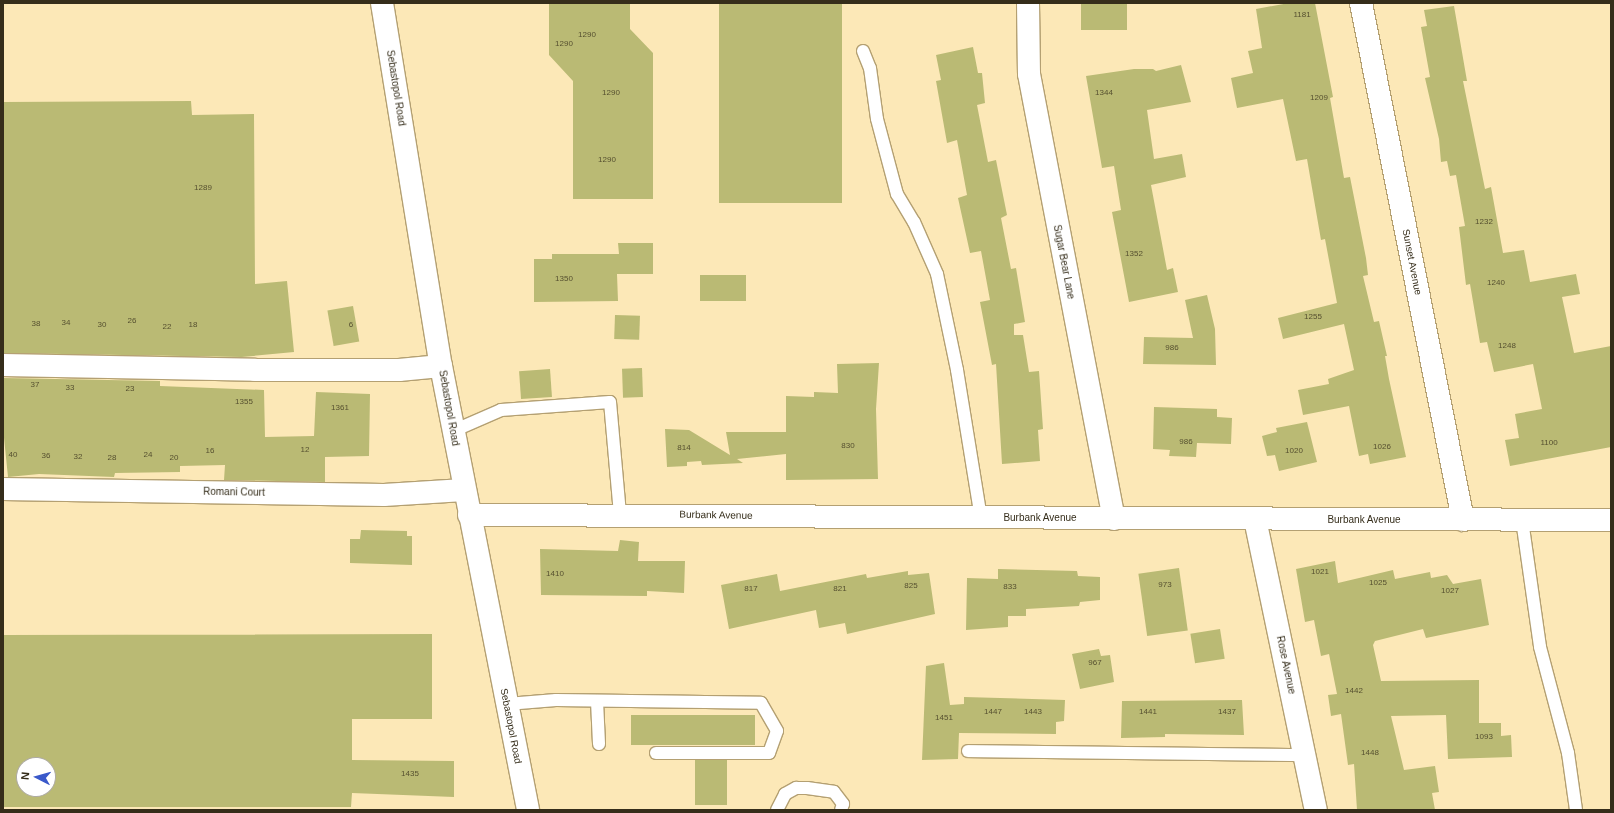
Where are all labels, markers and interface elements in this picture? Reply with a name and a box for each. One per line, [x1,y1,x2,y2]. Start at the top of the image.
house number: 1181 [1293,10,1311,20]
house number: 1290 [578,30,596,40]
house number: 1290 [555,39,573,49]
street label: Sebastopol Road [384,49,408,127]
house number: 1290 [602,88,620,98]
house number: 1344 [1095,88,1113,98]
house number: 1209 [1310,93,1328,103]
house number: 1290 [598,155,616,165]
house number: 1289 [194,183,212,193]
house number: 1232 [1475,217,1493,227]
street label: Sugar Bear Lane [1051,224,1077,300]
street label: Sunset Avenue [1400,228,1424,296]
house number: 1352 [1125,249,1143,259]
house number: 1350 [555,274,573,284]
house number: 1240 [1487,278,1505,288]
house number: 1255 [1304,312,1322,322]
house number: 26 [128,316,136,326]
house number: 34 [62,318,70,328]
house number: 38 [32,319,40,329]
house number: 30 [98,320,106,330]
house number: 18 [189,320,197,330]
house number: 6 [349,320,353,330]
house number: 22 [163,322,171,332]
house number: 1248 [1498,341,1516,351]
house number: 986 [1165,343,1179,353]
street label: Sebastopol Road [436,369,462,447]
house number: 37 [31,380,39,390]
house number: 33 [66,383,74,393]
house number: 23 [126,384,134,394]
house number: 1355 [235,397,253,407]
house number: 1361 [331,403,349,413]
house number: 986 [1179,437,1193,447]
house number: 1100 [1540,438,1558,448]
house number: 830 [841,441,855,451]
house number: 1026 [1373,442,1391,452]
house number: 814 [677,443,691,453]
house number: 12 [301,445,309,455]
house number: 16 [206,446,214,456]
house number: 1020 [1285,446,1303,456]
house number: 40 [9,450,17,460]
house number: 24 [144,450,152,460]
house number: 36 [42,451,50,461]
house number: 32 [74,452,82,462]
house number: 28 [108,453,116,463]
house number: 20 [170,453,178,463]
street label: Romani Court [203,485,265,499]
street label: Burbank Avenue [679,508,753,522]
street label: Burbank Avenue [1003,512,1077,524]
street label: Burbank Avenue [1327,514,1401,526]
house number: 1021 [1311,567,1329,577]
house number: 1410 [546,569,564,579]
house number: 1025 [1369,578,1387,588]
house number: 973 [1158,580,1172,590]
house number: 825 [904,581,918,591]
house number: 833 [1003,582,1017,592]
house number: 817 [744,584,758,594]
house number: 821 [833,584,847,594]
house number: 1027 [1441,586,1459,596]
street label: Rose Avenue [1274,634,1298,696]
house number: 967 [1088,658,1102,668]
house number: 1442 [1345,686,1363,696]
street label: Sebastopol Road [498,687,524,765]
house number: 1447 [984,707,1002,717]
house number: 1443 [1024,707,1042,717]
house number: 1441 [1139,707,1157,717]
house number: 1437 [1218,707,1236,717]
house number: 1451 [935,713,953,723]
house number: 1093 [1475,732,1493,742]
house number: 1448 [1361,748,1379,758]
north arrow [16,757,56,797]
house number: 1435 [401,769,419,779]
text: N [19,771,31,780]

